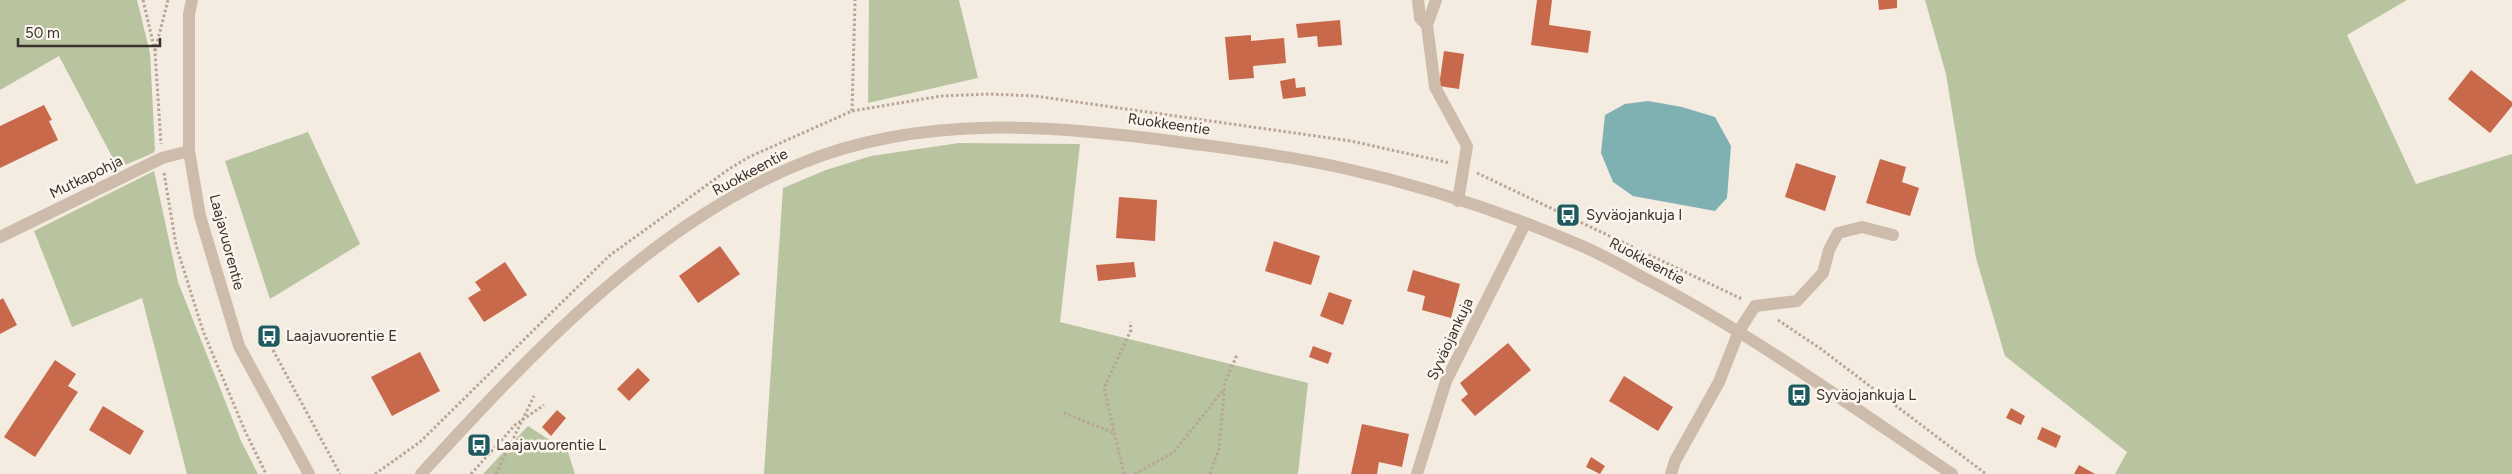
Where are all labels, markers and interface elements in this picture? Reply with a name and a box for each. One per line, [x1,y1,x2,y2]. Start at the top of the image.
scale bar [18,15,160,47]
text: 50 m [25,24,60,42]
street label: Ruokkeentie [1127,109,1211,139]
street label: Ruokkeentie [709,145,791,199]
street label: Mutkapohja [46,152,126,202]
street label: Laajavuorentie [206,192,248,292]
bus stop icon: Syväojankuja I [1555,202,1581,228]
place label: Syväojankuja I [1586,206,1682,224]
street label: Ruokkeentie [1606,234,1688,288]
street label: Syväojankuja [1423,295,1477,383]
bus stop icon: Laajavuorentie E [256,323,282,349]
place label: Laajavuorentie E [286,327,397,345]
bus stop icon: Syväojankuja L [1786,382,1812,408]
place label: Syväojankuja L [1816,386,1916,404]
bus stop icon: Laajavuorentie L [466,432,492,458]
place label: Laajavuorentie L [496,436,606,454]

